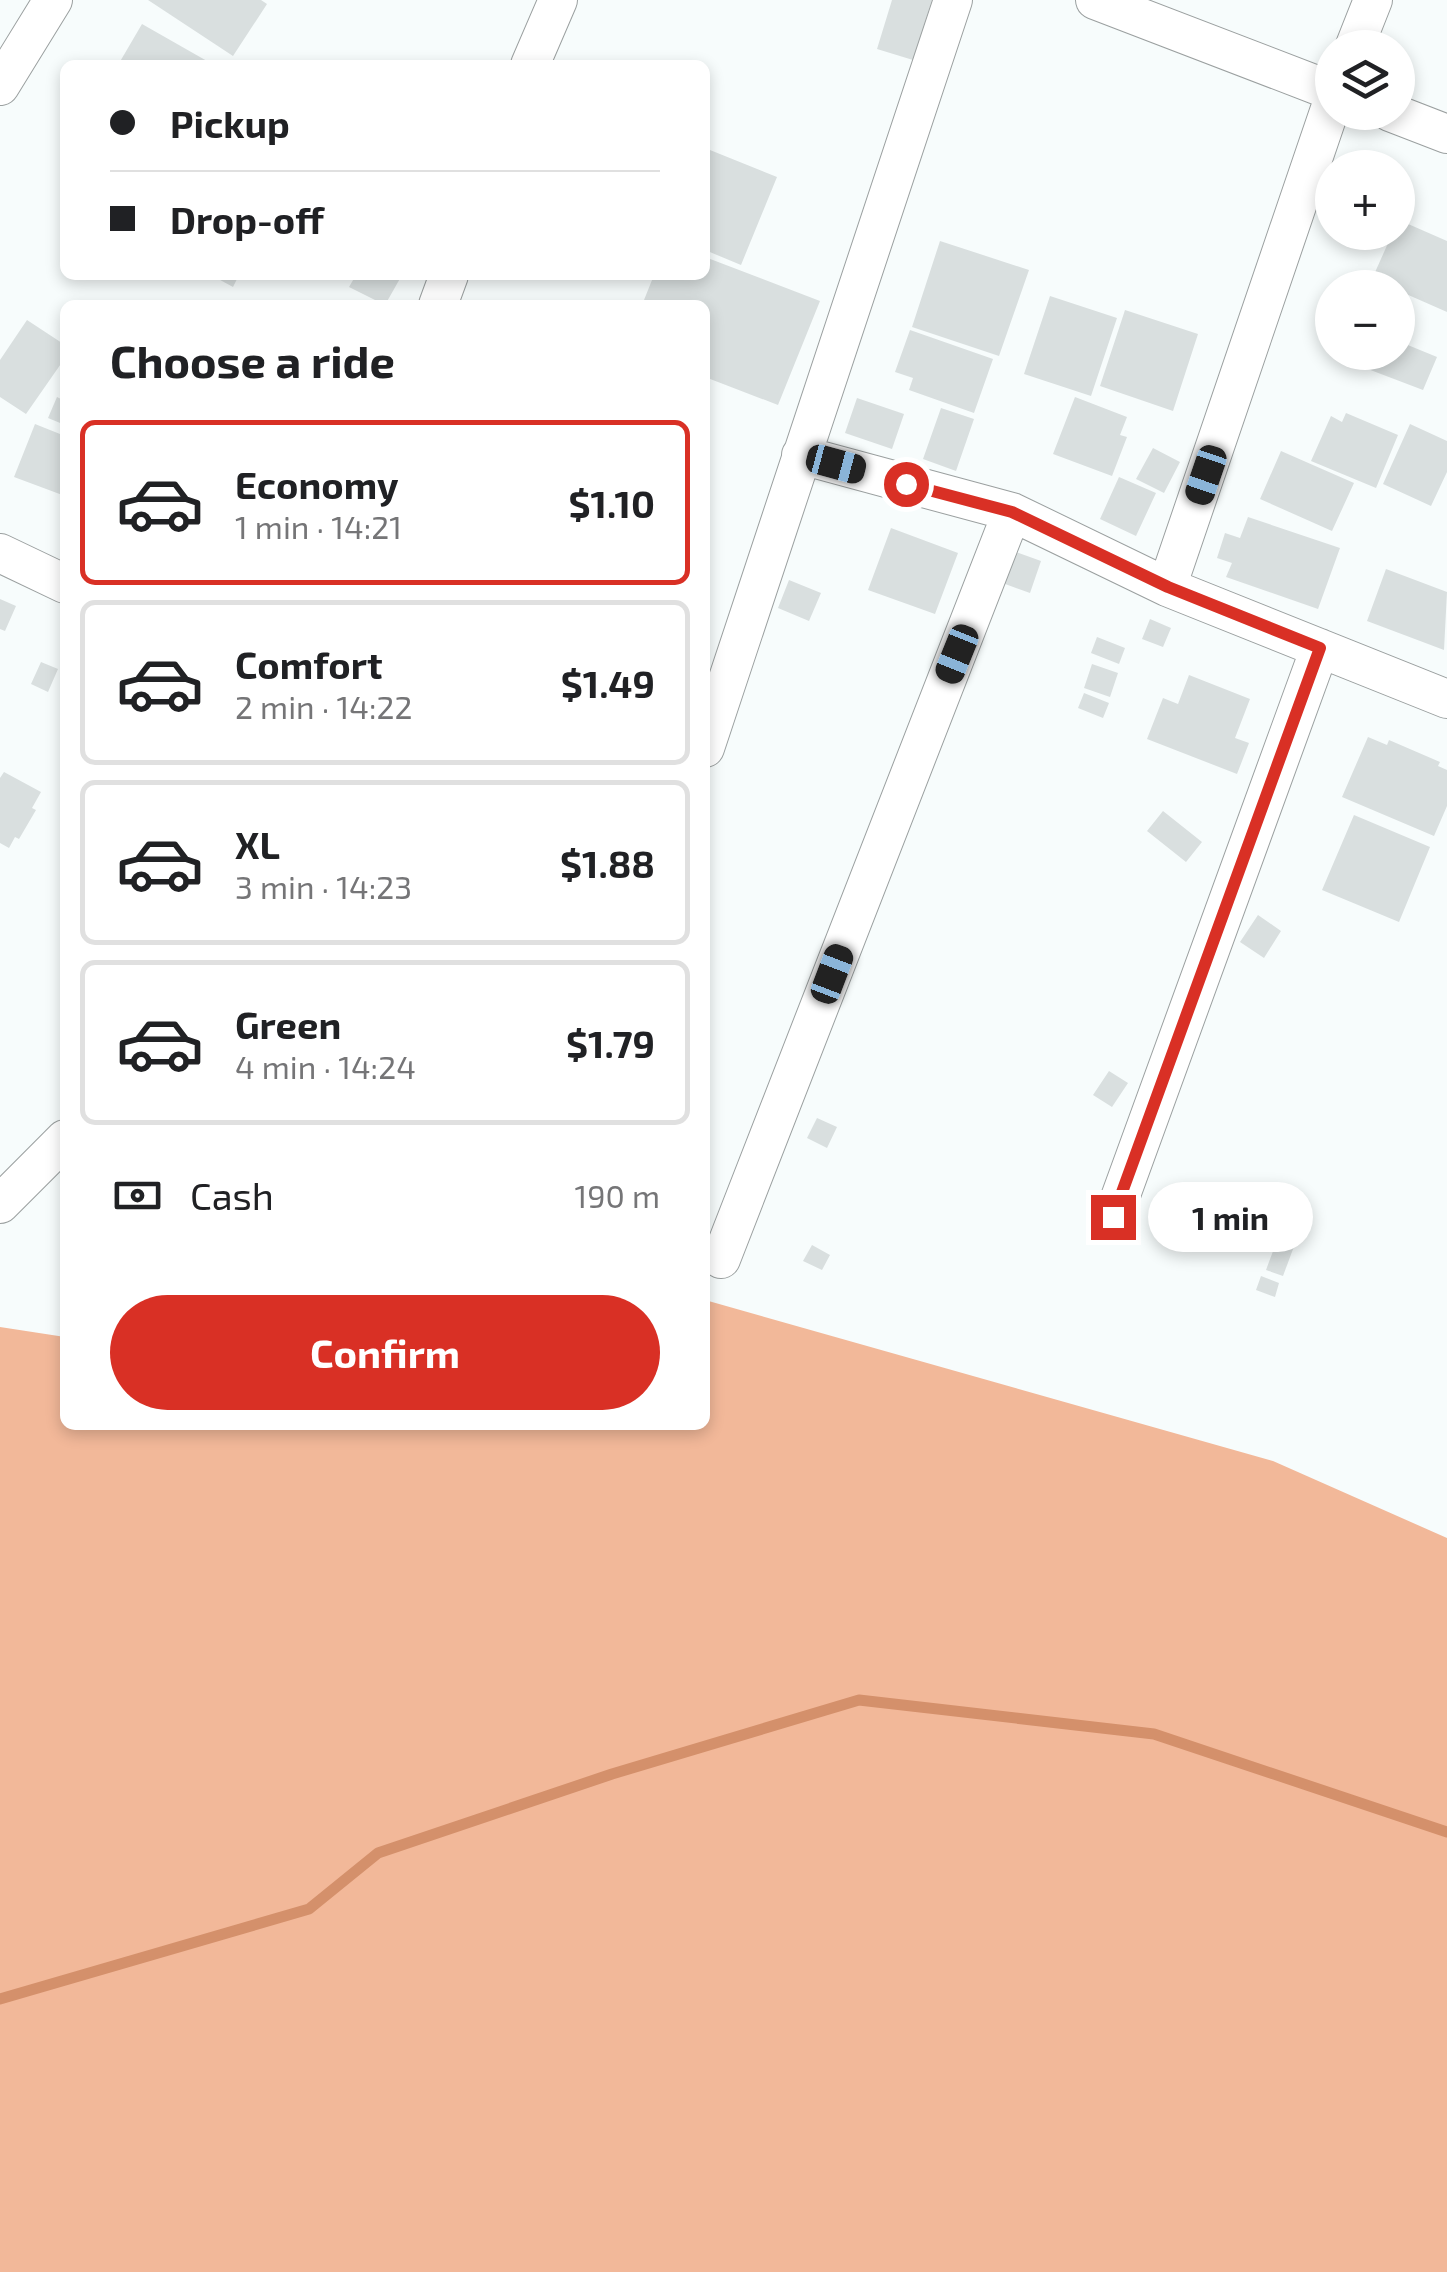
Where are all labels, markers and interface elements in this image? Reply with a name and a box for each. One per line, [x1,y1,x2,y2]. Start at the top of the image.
map controls [1315,30,1415,370]
button: layers [1315,30,1415,130]
text: Pickup [170,100,290,146]
button: + [1315,150,1415,250]
text: Drop-off [170,196,324,242]
button: − [1315,270,1415,370]
text: Choose a ride [110,333,395,387]
car [803,442,869,486]
car [1182,442,1230,508]
icon: car [115,458,205,548]
text: Economy [235,461,399,507]
route start [884,462,929,507]
text: $1.10 [569,480,655,526]
text: 1 min · 14:21 [235,507,402,545]
car [932,621,982,687]
icon: car [115,638,205,728]
text: Comfort [235,641,383,687]
text: $1.49 [561,660,655,706]
text: 2 min · 14:22 [235,687,412,725]
icon: car [115,818,205,908]
text: XL [235,821,280,867]
text: $1.88 [560,840,655,886]
text: 3 min · 14:23 [235,867,412,905]
car [807,941,857,1007]
icon: car [115,998,205,1088]
text: Green [235,1001,341,1047]
text: $1.79 [566,1020,655,1066]
text: 4 min · 14:24 [235,1047,416,1085]
icon: cash [110,1168,165,1223]
text: Cash [190,1172,274,1218]
text: 190 m [574,1176,660,1214]
callout: 1 min [1148,1182,1313,1252]
route end [1091,1195,1136,1240]
text: 1 min [1192,1198,1269,1236]
button: Confirm [110,1295,660,1410]

